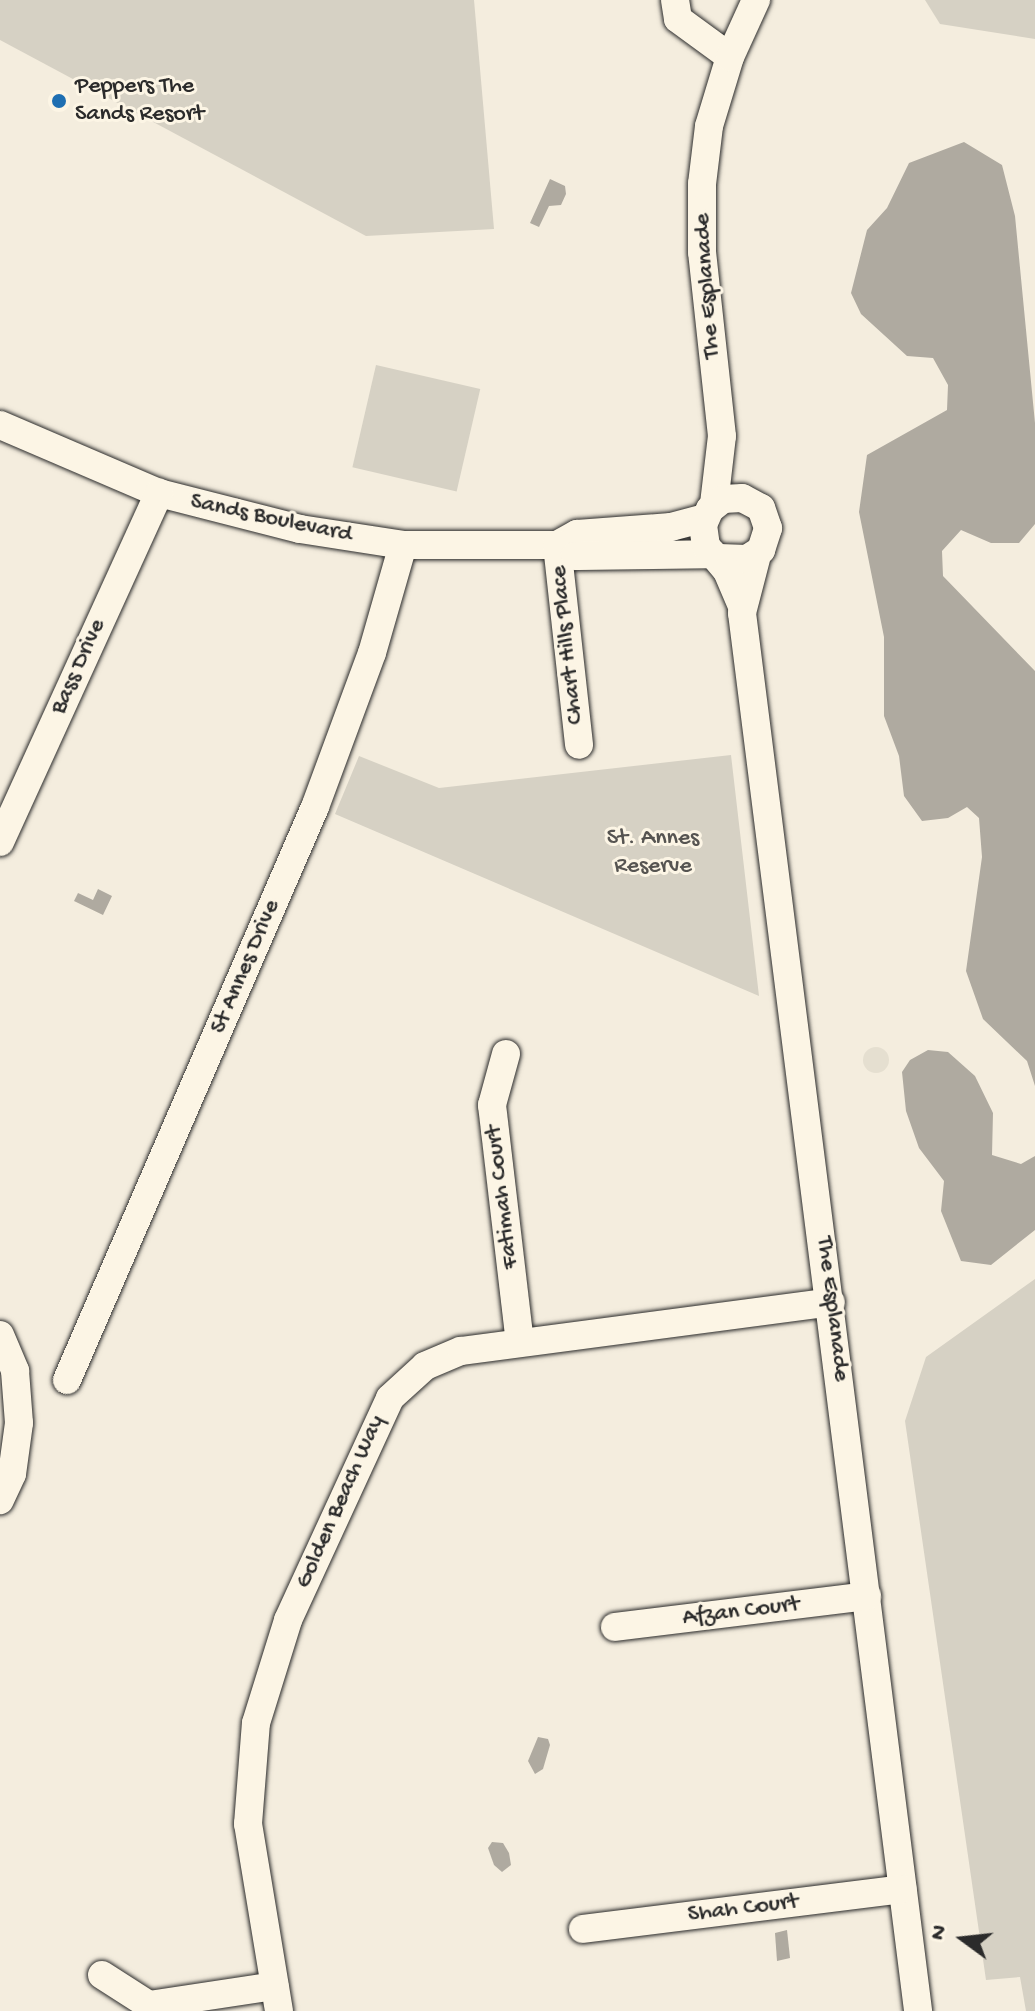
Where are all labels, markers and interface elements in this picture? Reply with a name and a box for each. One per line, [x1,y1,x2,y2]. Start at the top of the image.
place label: Peppers The Sands Resort [75,73,204,129]
marker: Peppers The Sands Resort [50,92,68,110]
street label: The Esplanade [689,212,727,360]
street label: Sands Boulevard [188,488,354,550]
street label: Chart Hills Place [545,564,591,726]
street label: Bass Drive [45,615,113,719]
park label: St. Annes Reserve [607,825,699,881]
street label: St Annes Drive [205,896,287,1038]
street label: Fatimah Court [480,1123,526,1271]
street label: The Esplanade [809,1235,855,1383]
street label: Golden Beach Way [290,1411,392,1593]
street label: Afzan Court [681,1591,801,1633]
street label: Shah Court [686,1888,800,1930]
north arrow [923,1899,1003,1979]
text: N [925,1922,954,1943]

